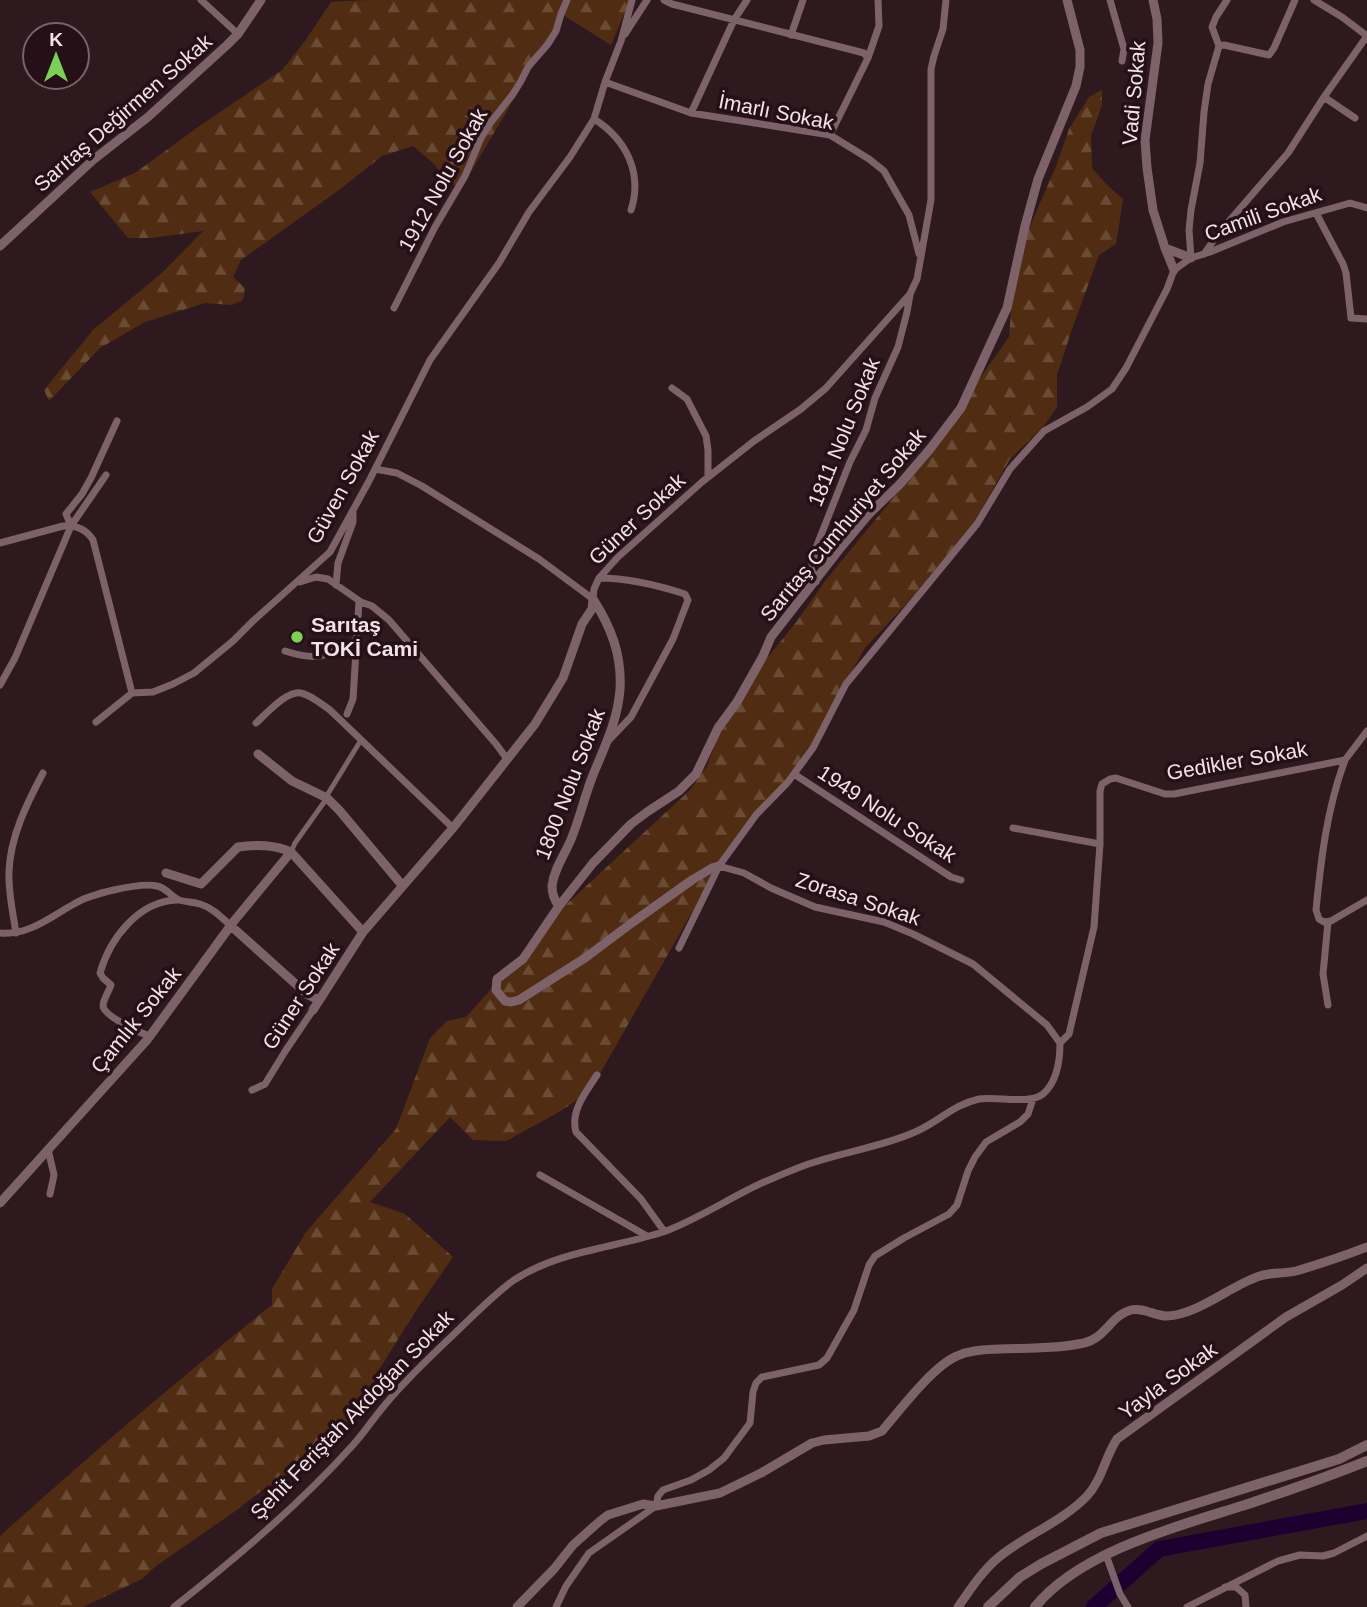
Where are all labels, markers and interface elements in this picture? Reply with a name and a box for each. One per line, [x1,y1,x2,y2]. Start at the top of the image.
north arrow [21,21,91,91]
street label: Sarıtaş Değirmen Sokak [29,29,216,196]
text: K [49,29,63,50]
street label: Vadi Sokak [1117,39,1150,146]
street label: İmarlı Sokak [717,89,836,134]
street label: 1912 Nolu Sokak [394,104,492,255]
street label: Camili Sokak [1201,182,1325,245]
street label: 1811 Nolu Sokak [803,354,884,510]
street label: Sarıtaş Cumhuriyet Sokak [755,423,930,626]
street label: Güven Sokak [302,426,383,547]
street label: Güner Sokak [584,468,690,569]
place label: Sarıtaş TOKİ Cami [311,613,418,660]
marker: Sarıtaş TOKİ Cami [289,629,305,645]
street label: 1800 Nolu Sokak [530,705,609,863]
street label: Gedikler Sokak [1165,737,1310,784]
street label: 1949 Nolu Sokak [814,760,961,867]
street label: Zorasa Sokak [793,868,924,930]
street label: Güner Sokak [258,938,344,1053]
street label: Çamlık Sokak [86,962,186,1077]
street label: Şehit Feriştah Akdoğan Sokak [246,1305,458,1524]
street label: Yayla Sokak [1114,1337,1221,1424]

